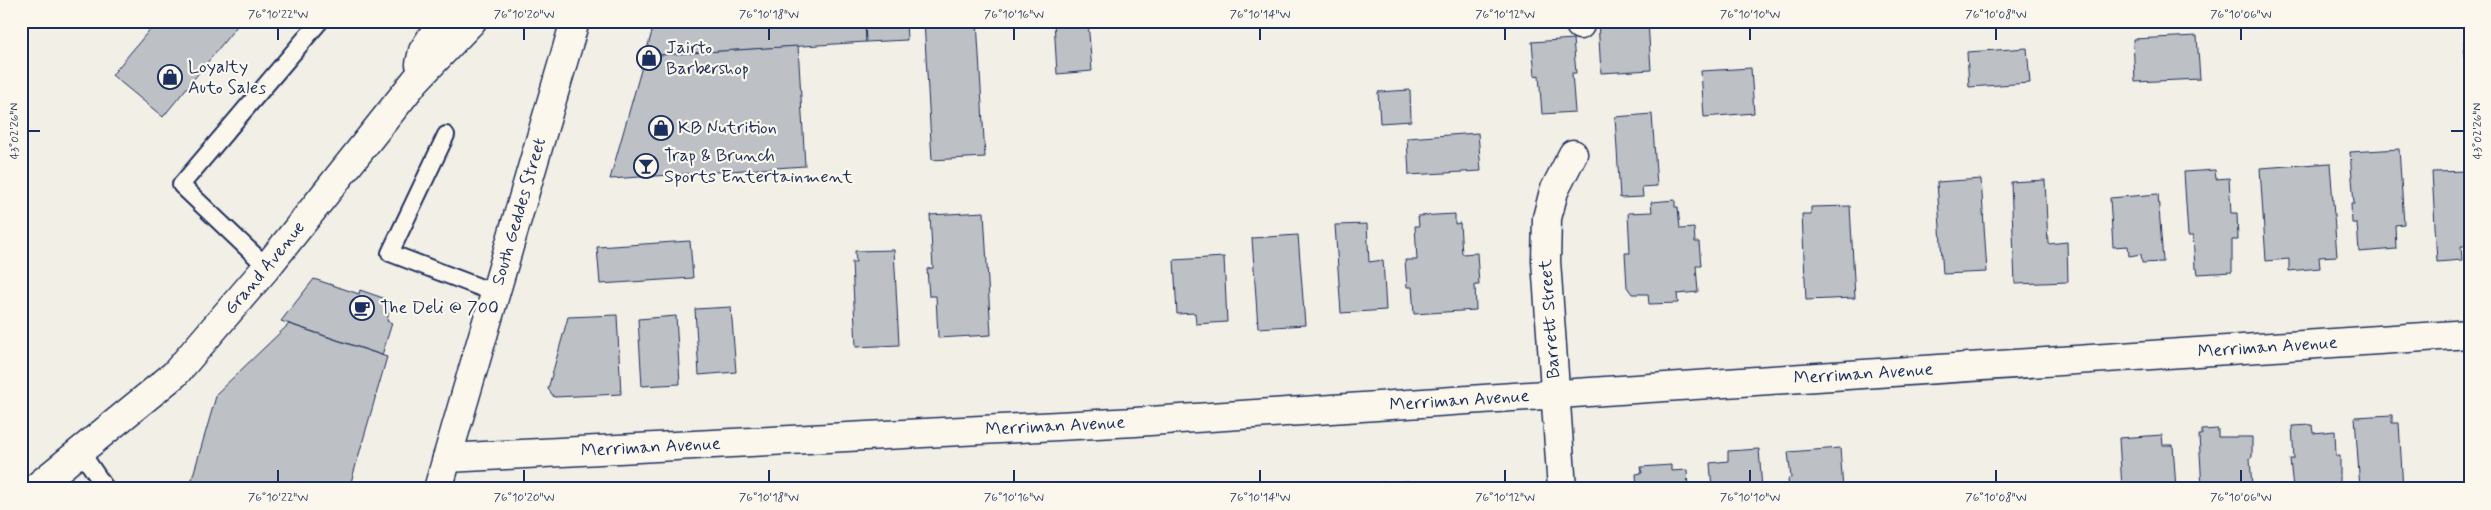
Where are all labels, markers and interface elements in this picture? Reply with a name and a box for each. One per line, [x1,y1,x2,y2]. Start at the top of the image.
text: 76°10'22"W [248,7,308,23]
text: 76°10'20"W [494,7,554,23]
text: 76°10'18"W [739,7,799,23]
text: 76°10'16"W [984,7,1044,23]
text: 76°10'14"W [1230,7,1290,23]
text: 76°10'12"W [1475,7,1535,23]
text: 76°10'10"W [1720,7,1780,23]
text: 76°10'08"W [1965,7,2027,23]
text: 76°10'06"W [2210,7,2272,23]
place label: Jairto Barbershop [666,36,749,81]
shop icon: Jairto Barbershop [636,45,662,71]
place label: Loyalty Auto Sales [188,55,266,100]
shop icon: Loyalty Auto Sales [157,64,183,90]
text: 43°02'26"N [7,103,23,159]
text: 43°02'26"N [2470,103,2486,159]
shop icon: KB Nutrition [648,115,674,141]
place label: KB Nutrition [678,116,777,140]
street label: South Geddes Street [486,135,552,288]
place label: Trap & Brunch Sports Entertainment [664,144,853,189]
bar icon: Trap & Brunch Sports Entertainment [633,153,659,179]
street label: Grand Avenue [219,216,311,320]
street label: Barrett Street [1534,258,1566,379]
cafe icon: The Deli @ 700 [349,295,375,321]
place label: The Deli @ 700 [380,296,499,320]
street label: Merriman Avenue [2197,331,2338,364]
street label: Merriman Avenue [1793,357,1934,391]
street label: Merriman Avenue [1389,384,1530,417]
street label: Merriman Avenue [985,411,1126,442]
street label: Merriman Avenue [580,432,721,463]
text: 76°10'22"W [248,490,308,506]
text: 76°10'20"W [494,490,554,506]
text: 76°10'18"W [739,490,799,506]
text: 76°10'16"W [984,490,1044,506]
text: 76°10'14"W [1230,490,1290,506]
text: 76°10'12"W [1475,490,1535,506]
text: 76°10'10"W [1720,490,1780,506]
text: 76°10'08"W [1965,490,2027,506]
text: 76°10'06"W [2210,490,2272,506]

